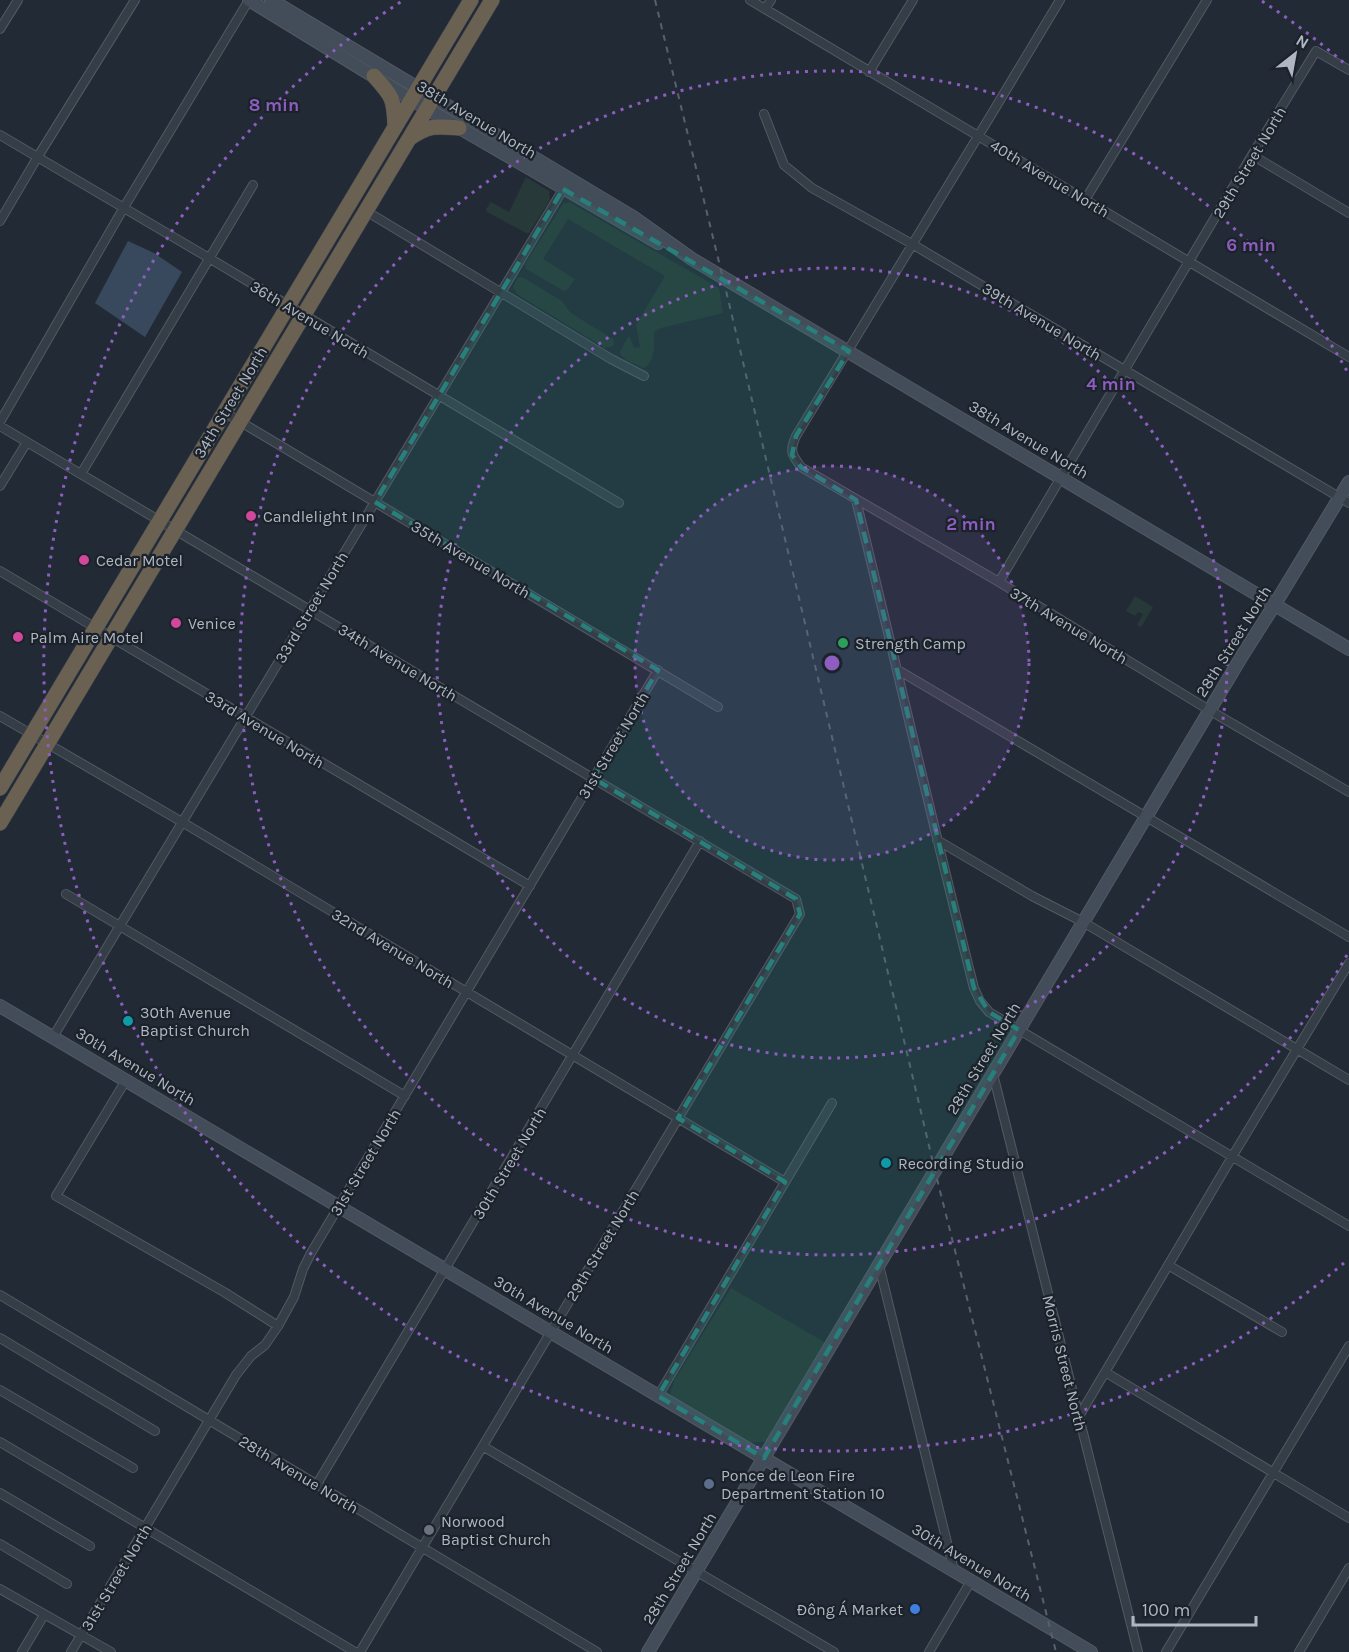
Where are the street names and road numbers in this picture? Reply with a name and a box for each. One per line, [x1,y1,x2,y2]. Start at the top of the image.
street label: 38th Avenue North [413,76,540,163]
street label: 29th Street North [1209,103,1290,222]
street label: 40th Avenue North [987,135,1113,221]
street label: 36th Avenue North [247,276,373,363]
street label: 39th Avenue North [979,278,1105,365]
street label: 34th Street North [190,343,271,461]
street label: 38th Avenue North [965,396,1092,483]
street label: 35th Avenue North [408,516,534,602]
street label: 33rd Street North [271,548,352,667]
street label: 28th Street North [1192,582,1275,700]
street label: 37th Avenue North [1006,583,1131,668]
street label: 34th Avenue North [335,619,461,705]
street label: 33rd Avenue North [202,686,328,772]
street label: 31st Street North [574,688,653,802]
street label: 32nd Avenue North [328,904,457,992]
street label: 28th Street North [942,999,1024,1118]
street label: 30th Avenue North [73,1023,199,1110]
street label: 30th Street North [469,1104,550,1223]
street label: 31st Street North [326,1105,405,1219]
street label: 29th Street North [562,1186,643,1305]
street label: 30th Avenue North [491,1271,617,1358]
street label: Morris Street North [1038,1293,1091,1433]
street label: 28th Avenue North [235,1431,362,1518]
street label: 28th Street North [638,1509,720,1628]
street label: 30th Avenue North [909,1519,1035,1606]
street label: 31st Street North [77,1520,156,1634]

